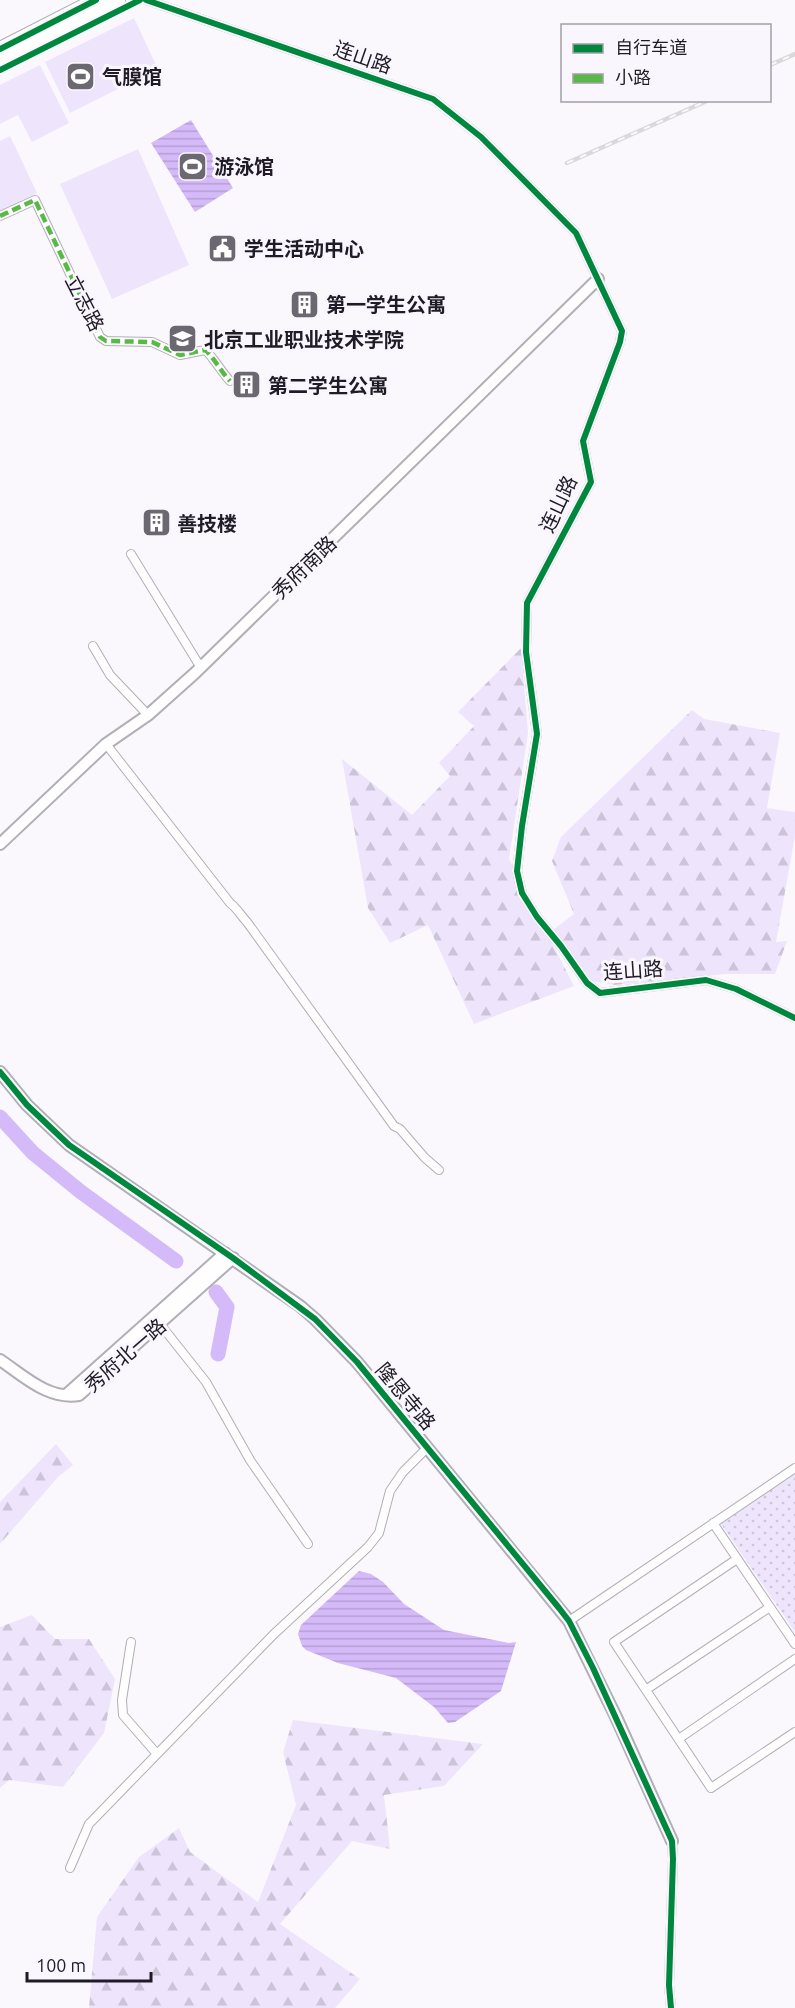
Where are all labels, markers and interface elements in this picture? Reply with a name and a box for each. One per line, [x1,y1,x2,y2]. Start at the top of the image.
legend [561,24,771,102]
street label: 连山路 [331,36,395,78]
text: 自行车道 [615,37,687,57]
sports icon: 气膜馆 [65,60,97,92]
place label: 气膜馆 [102,65,162,88]
text: 小路 [615,67,651,87]
sports icon: 游泳馆 [177,150,209,182]
place label: 游泳馆 [214,155,274,178]
public building icon: 学生活动中心 [207,232,239,264]
place label: 学生活动中心 [244,237,364,260]
street label: 立志路 [61,271,109,335]
building icon: 第一学生公寓 [289,288,321,320]
place label: 第一学生公寓 [326,293,446,316]
school or university icon: 北京工业职业技术学院 [167,323,199,355]
place label: 北京工业职业技术学院 [204,328,404,351]
building icon: 第二学生公寓 [231,369,263,401]
place label: 第二学生公寓 [268,374,388,397]
street label: 连山路 [535,472,581,536]
building icon: 善技楼 [140,507,172,539]
place label: 善技楼 [177,512,237,535]
street label: 秀府南路 [267,531,341,603]
street label: 连山路 [602,956,664,984]
street label: 秀府北一路 [80,1314,170,1396]
street label: 隆恩寺路 [371,1358,441,1434]
scale bar [27,1945,152,1983]
text: 100 m [36,1955,86,1975]

